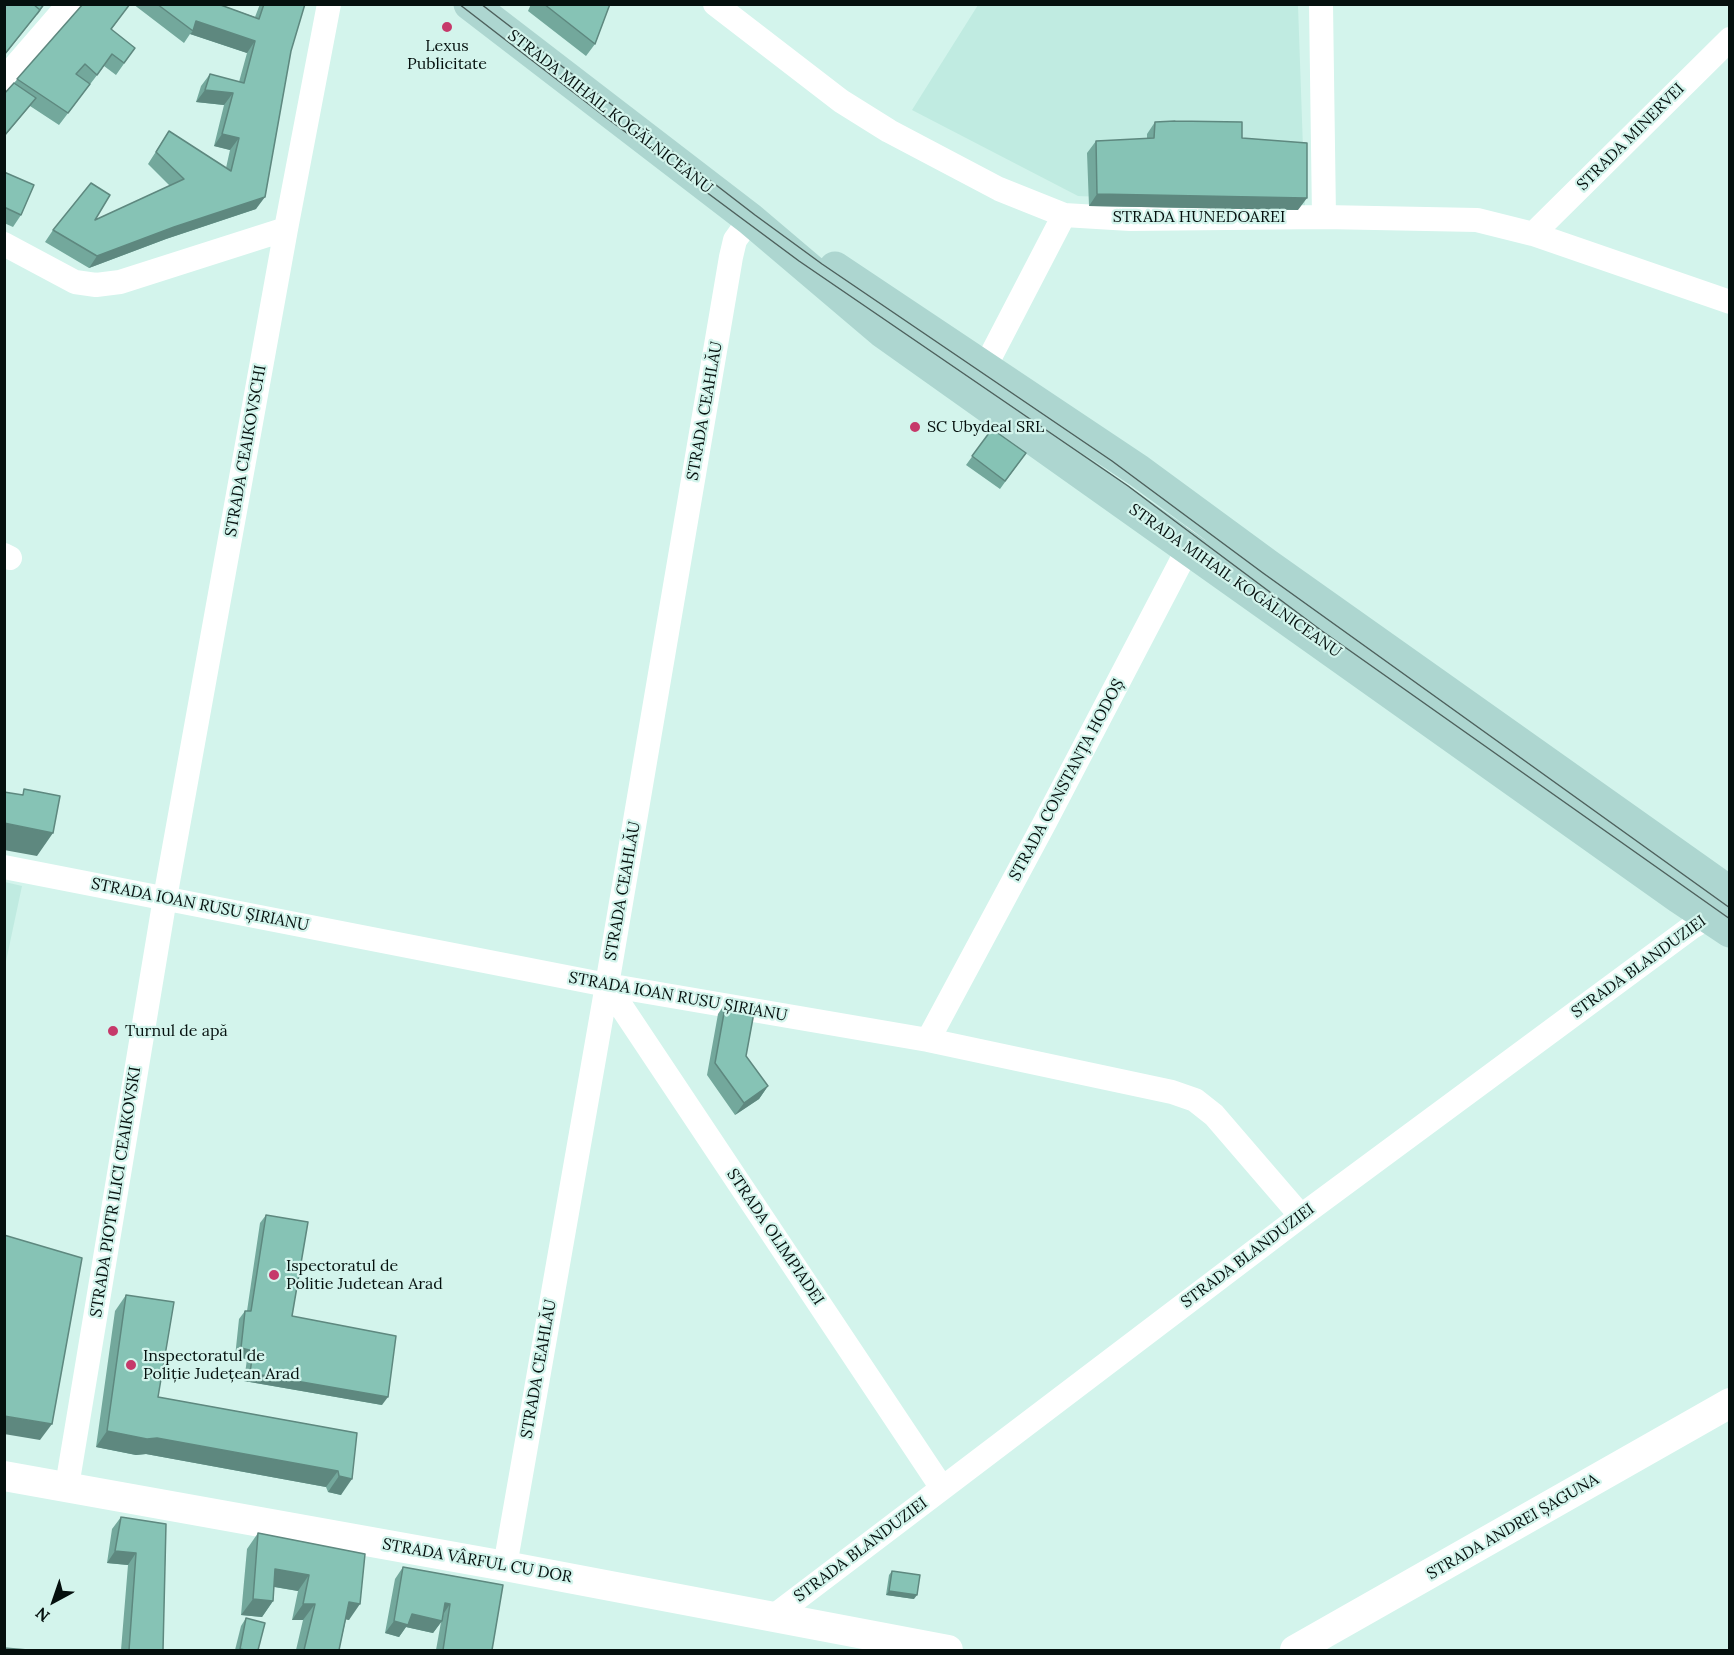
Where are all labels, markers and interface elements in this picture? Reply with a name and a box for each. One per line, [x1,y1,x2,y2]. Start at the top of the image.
marker: Lexus Publicitate [440,20,454,34]
street label: STRADA MIHAIL KOGĂLNICEANU [504,26,716,198]
place label: Lexus Publicitate [407,36,487,74]
street label: STRADA MINERVEI [1573,79,1689,195]
street label: STRADA HUNEDOAREI [1113,207,1285,227]
street label: STRADA CEAHLĂU [683,340,727,482]
street label: STRADA CEAIKOVSCHI [221,364,271,538]
place label: SC Ubydeal SRL [927,417,1044,437]
marker: SC Ubydeal SRL [908,420,922,434]
street label: STRADA MIHAIL KOGĂLNICEANU [1125,500,1345,662]
street label: STRADA CONSTANȚA HODOȘ [1006,676,1128,884]
street label: STRADA CEAHLĂU [601,820,645,962]
street label: STRADA IOAN RUSU ȘIRIANU [89,874,311,936]
street label: STRADA BLANDUZIEI [1568,912,1710,1022]
street label: STRADA IOAN RUSU ȘIRIANU [567,968,789,1026]
place label: Turnul de apă [125,1021,228,1041]
marker: Turnul de apă [106,1024,120,1038]
street label: STRADA PIOTR ILICI CEAIKOVSKI [87,1065,145,1319]
street label: STRADA OLIMPIADEI [722,1165,828,1309]
street label: STRADA BLANDUZIEI [1178,1200,1318,1312]
place label: Ispectoratul de Politie Judetean Arad [286,1256,443,1294]
marker: Ispectoratul de Politie Judetean Arad [267,1268,281,1282]
street label: STRADA CEAHLĂU [517,1298,561,1440]
place label: Inspectoratul de Poliție Județean Arad [143,1346,300,1384]
marker: Inspectoratul de Poliție Județean Arad [124,1358,138,1372]
street label: STRADA ANDREI ȘAGUNA [1424,1470,1602,1584]
street label: STRADA BLANDUZIEI [791,1494,931,1606]
street label: STRADA VÂRFUL CU DOR [381,1535,573,1587]
north arrow [24,1571,84,1631]
text: N [31,1603,54,1626]

